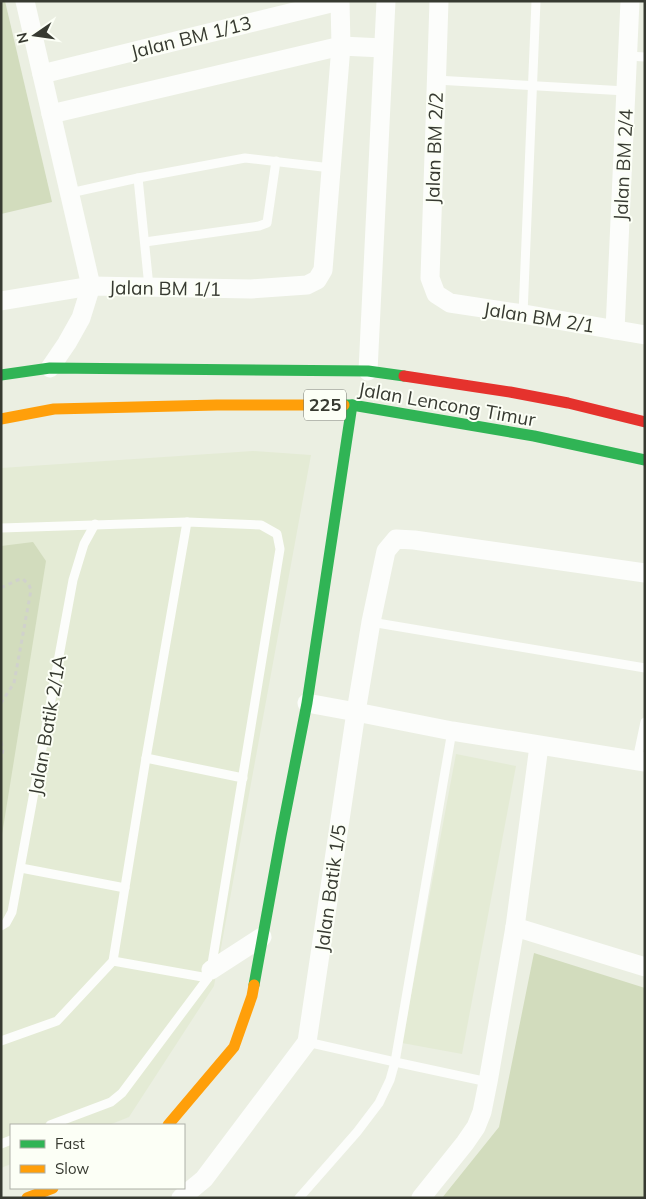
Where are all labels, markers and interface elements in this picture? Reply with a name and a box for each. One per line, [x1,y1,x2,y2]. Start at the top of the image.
north arrow [10,10,60,60]
street label: Jalan BM 1/13 [128,10,254,64]
text: N [12,31,32,45]
street label: Jalan BM 2/2 [420,92,448,204]
street label: Jalan BM 2/4 [608,108,638,222]
street label: Jalan BM 1/1 [109,275,221,301]
street label: Jalan BM 2/1 [482,296,596,338]
street label: Jalan Lencong Timur [356,377,538,431]
road number: 225 [304,390,346,420]
street label: Jalan Batik 2/1A [23,653,71,797]
street label: Jalan Batik 1/5 [309,823,351,953]
legend [10,1124,185,1189]
text: Fast [55,1134,85,1153]
text: Slow [55,1159,89,1178]

